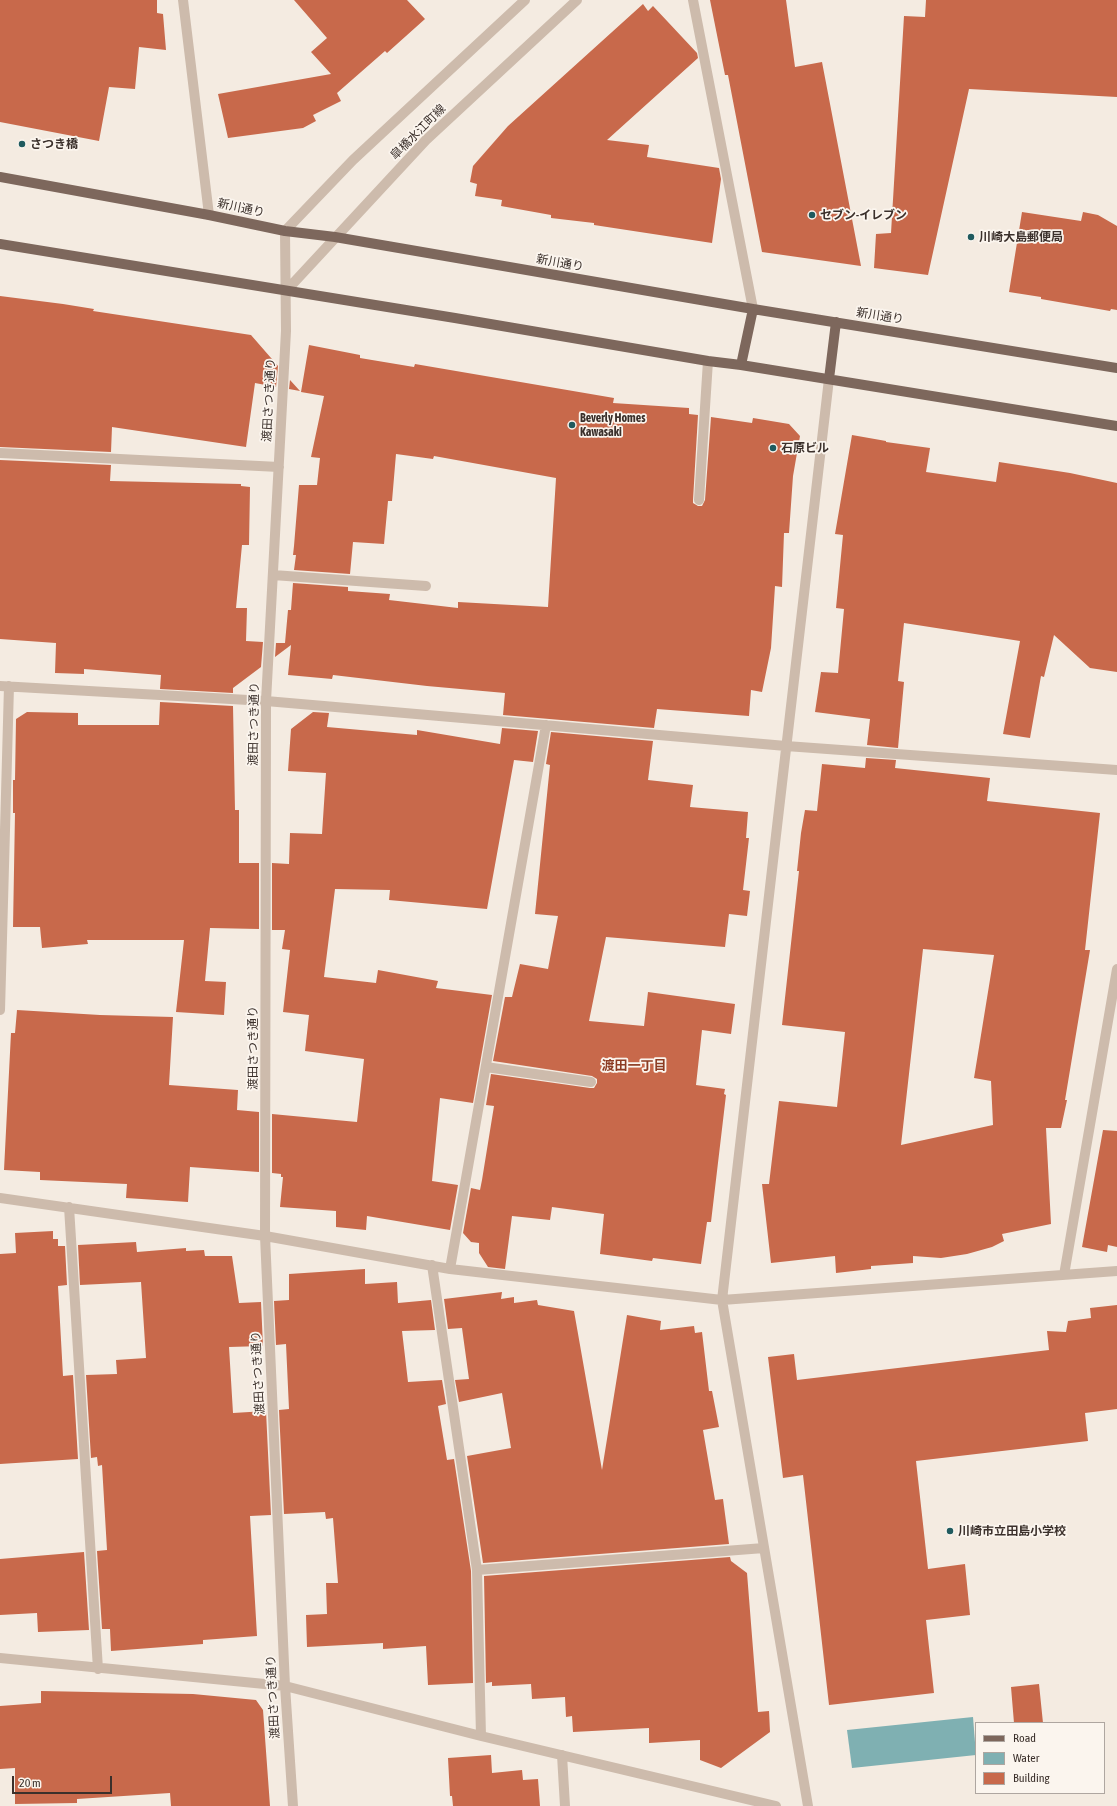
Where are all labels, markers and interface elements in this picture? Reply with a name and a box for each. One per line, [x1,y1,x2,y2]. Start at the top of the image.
street label: 皐橋水江町線 [387,101,449,163]
place label: さつき橋 [30,137,78,151]
marker: さつき橋 [17,139,27,149]
street label: 新川通り [216,196,266,220]
place label: セブン-イレブン [820,208,907,222]
marker: セブン-イレブン [807,210,817,220]
place label: 川崎大島郵便局 [979,230,1063,244]
marker: 川崎大島郵便局 [966,232,976,242]
street label: 新川通り [535,252,585,274]
street label: 新川通り [855,305,905,327]
street label: 渡田さつき通り [260,358,278,442]
place label: Beverly Homes Kawasaki [580,411,645,439]
marker: Beverly Homes Kawasaki [567,420,577,430]
place label: 石原ビル [781,441,829,455]
marker: 石原ビル [768,443,778,453]
street label: 渡田さつき通り [246,682,262,766]
street label: 渡田さつき通り [246,1006,260,1090]
district label: 渡田一丁目 [602,1058,666,1074]
street label: 渡田さつき通り [249,1331,267,1415]
place label: 川崎市立田島小学校 [958,1524,1066,1538]
marker: 川崎市立田島小学校 [945,1526,955,1536]
street label: 渡田さつき通り [264,1655,282,1739]
legend [975,1722,1105,1794]
text: Road [1013,1731,1036,1745]
text: Water [1013,1751,1039,1765]
scale bar [14,1768,114,1794]
text: Building [1013,1771,1050,1785]
text: 20 m [19,1776,41,1790]

